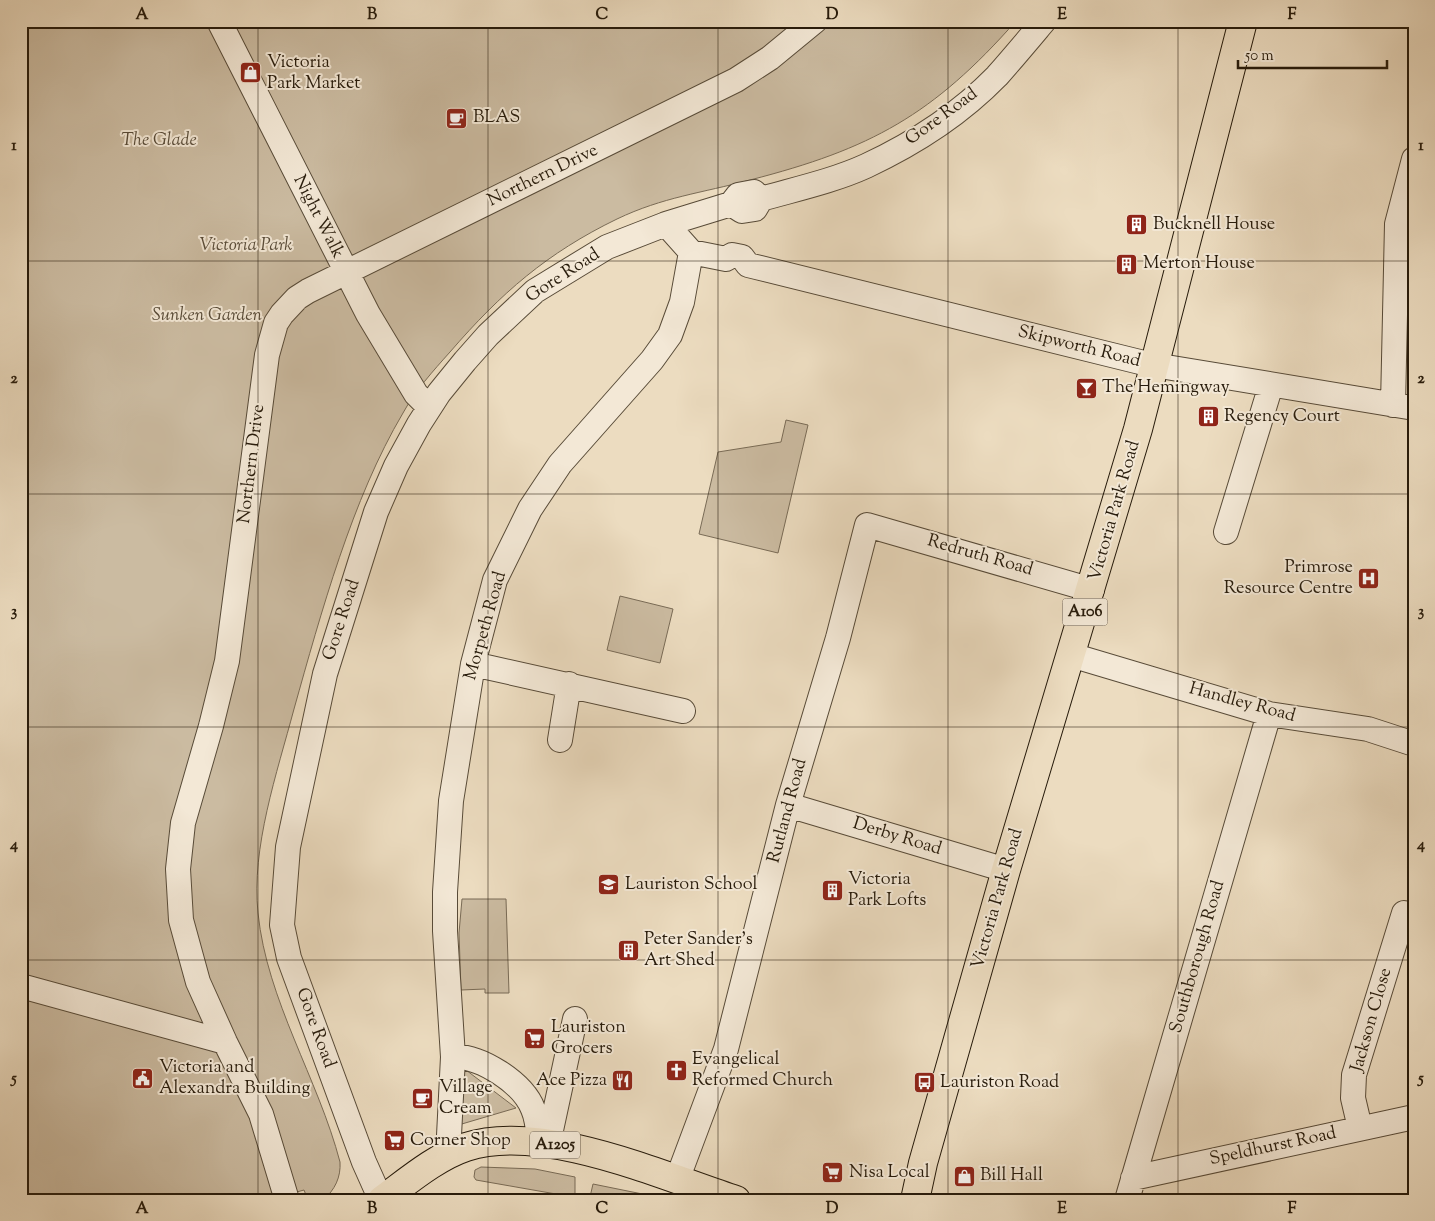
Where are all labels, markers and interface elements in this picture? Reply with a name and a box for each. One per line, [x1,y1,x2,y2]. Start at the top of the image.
text: A [136,4,149,27]
text: B [367,4,377,27]
text: C [596,4,609,27]
text: D [826,4,839,27]
text: E [1057,4,1067,27]
text: F [1288,4,1297,27]
scale bar [1238,38,1386,70]
text: 50 m [1244,46,1274,67]
place label: Victoria Park Market [267,50,360,97]
shop icon: Victoria Park Market [239,61,263,85]
street label: Gore Road [900,82,984,152]
place label: BLAS [473,105,520,131]
cafe icon: BLAS [445,106,469,130]
park label: The Glade [121,128,197,154]
text: 1 [11,135,17,158]
text: 1 [1418,135,1424,158]
street label: Northern Drive [483,138,603,214]
street label: Night Walk [286,171,350,263]
place label: Bucknell House [1153,212,1275,238]
building icon: Bucknell House [1125,213,1149,237]
park label: Victoria Park [199,233,293,259]
street label: Gore Road [521,242,605,310]
place label: Merton House [1143,251,1255,277]
building icon: Merton House [1115,252,1139,276]
park label: Sunken Garden [152,303,262,329]
street label: Skipworth Road [1015,319,1143,375]
text: 2 [10,368,18,391]
text: 2 [1417,368,1425,391]
place label: The Hemingway [1102,375,1230,401]
bar icon: The Hemingway [1074,376,1098,400]
street label: Northern Drive [232,403,272,525]
place label: Regency Court [1224,404,1340,430]
building icon: Regency Court [1196,405,1220,429]
street label: Victoria Park Road [1082,438,1148,584]
street label: Redruth Road [924,528,1036,584]
place label: Primrose Resource Centre [1224,555,1353,602]
hospital icon: Primrose Resource Centre [1357,566,1381,590]
street label: Morpeth Road [458,568,514,684]
street label: Gore Road [317,576,367,664]
road number: A106 [1062,598,1108,626]
text: 3 [11,601,18,624]
text: 3 [1418,601,1425,624]
street label: Handley Road [1186,676,1298,730]
street label: Rutland Road [762,756,814,866]
street label: Derby Road [849,811,945,863]
street label: Victoria Park Road [965,826,1031,972]
text: 4 [9,834,18,857]
text: 4 [1416,834,1425,857]
place label: Victoria Park Lofts [848,867,926,914]
place label: Lauriston School [625,872,757,898]
school or university icon: Lauriston School [597,873,621,897]
building icon: Victoria Park Lofts [820,878,844,902]
street label: Southborough Road [1164,878,1232,1036]
place label: Peter Sander's Art Shed [644,927,753,974]
building icon: Peter Sander's Art Shed [616,938,640,962]
street label: Jackson Close [1344,965,1399,1076]
street label: Gore Road [288,984,342,1072]
place label: Lauriston Grocers [551,1015,626,1062]
supermarket icon: Lauriston Grocers [523,1026,547,1050]
place label: Evangelical Reformed Church [692,1047,833,1094]
place label: Victoria and Alexandra Building [159,1055,311,1102]
church icon: Evangelical Reformed Church [664,1058,688,1082]
public building icon: Victoria and Alexandra Building [131,1066,155,1090]
text: 5 [9,1068,17,1091]
place label: Ace Pizza [536,1068,607,1094]
text: 5 [1416,1068,1424,1091]
restaurant icon: Ace Pizza [611,1069,635,1093]
place label: Lauriston Road [940,1070,1059,1096]
bus stop icon: Lauriston Road [912,1071,936,1095]
place label: Village Cream [439,1075,493,1122]
cafe icon: Village Cream [411,1086,435,1110]
street label: Speldhurst Road [1207,1121,1339,1173]
place label: Corner Shop [410,1128,511,1154]
supermarket icon: Corner Shop [382,1129,406,1153]
road number: A1205 [530,1132,580,1158]
place label: Nisa Local [849,1160,930,1186]
supermarket icon: Nisa Local [821,1161,845,1185]
place label: Bill Hall [980,1163,1043,1189]
shop icon: Bill Hall [952,1164,976,1188]
text: A [136,1198,149,1221]
text: B [367,1198,377,1221]
text: C [596,1198,609,1221]
text: D [826,1198,839,1221]
text: E [1057,1198,1067,1221]
text: F [1288,1198,1297,1221]

